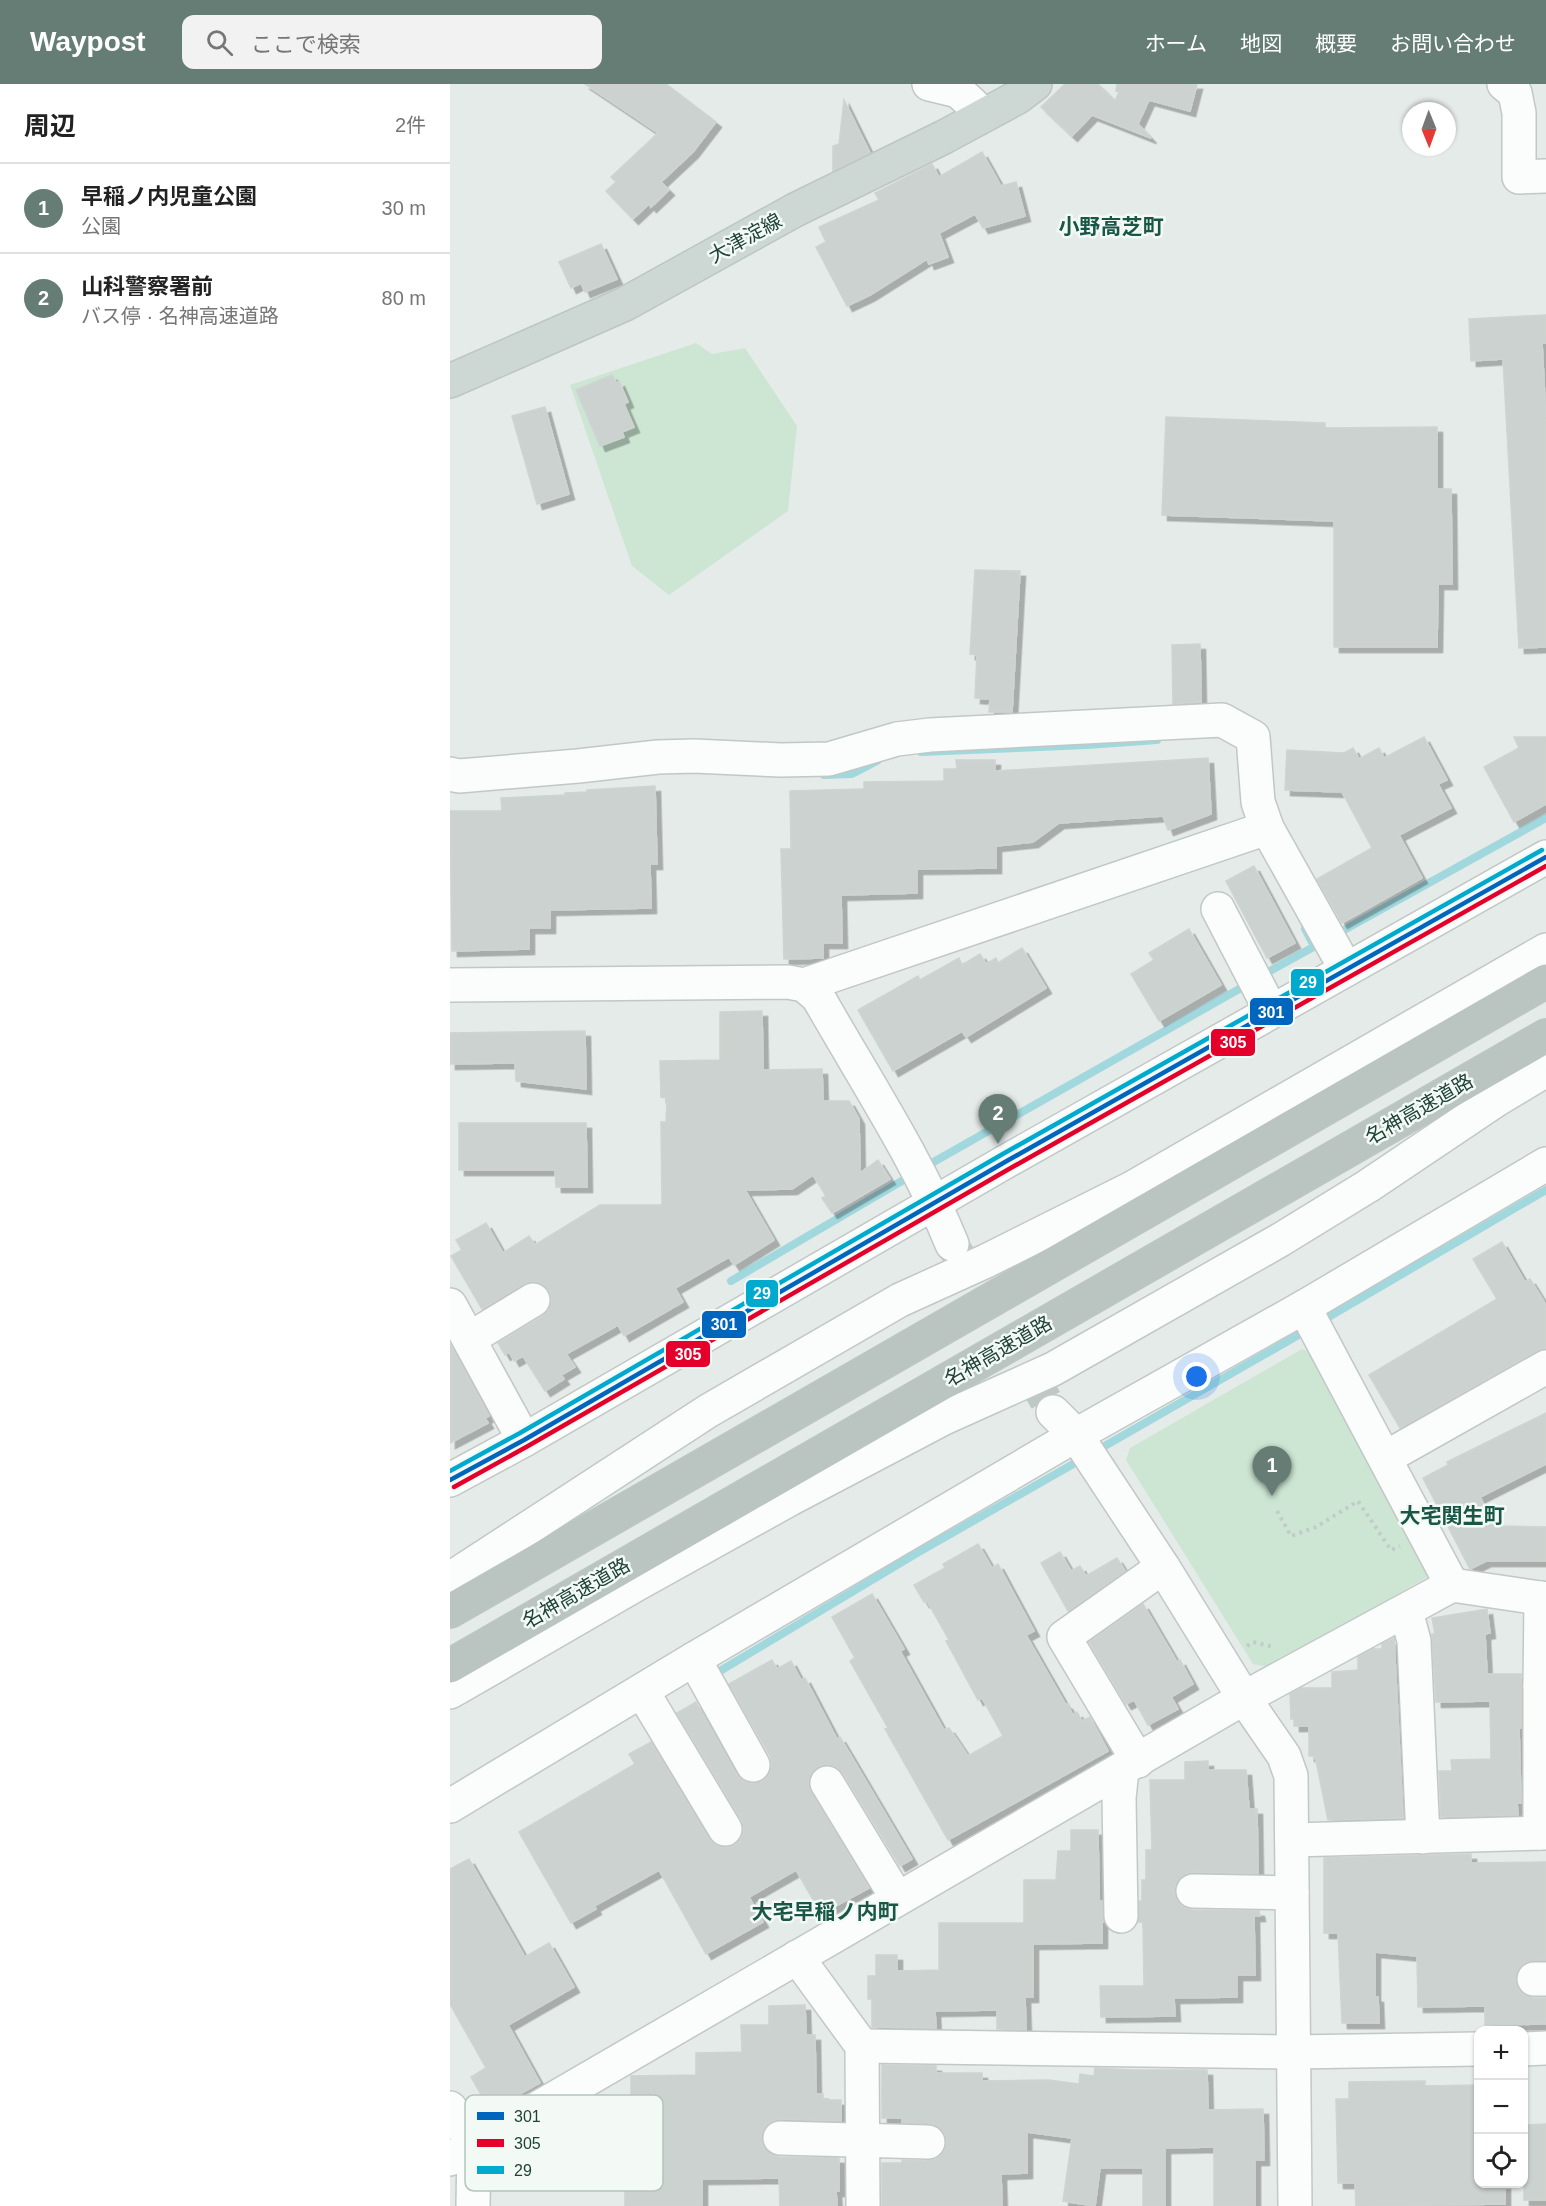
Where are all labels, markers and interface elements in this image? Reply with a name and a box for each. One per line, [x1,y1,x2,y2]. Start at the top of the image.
search box [182,15,602,69]
text: Waypost [30,26,146,57]
icon: search [203,26,236,59]
text: ここで検索 [251,32,361,57]
text: ホーム [1145,32,1207,55]
text: 地図 [1240,32,1282,55]
text: 概要 [1315,32,1357,55]
text: お問い合わせ [1390,32,1516,55]
north arrow [1402,102,1456,156]
text: 周辺 [24,111,76,141]
text: 2件 [395,114,426,136]
text: 早稲ノ内児童公園 [81,184,257,209]
text: 1 [38,197,49,219]
text: 30 m [382,197,426,219]
street label: 大津淀線 [705,209,785,267]
text: 公園 [81,215,121,237]
district label: 小野高芝町 [1059,215,1164,238]
text: 山科警察署前 [81,274,213,299]
text: 2 [38,287,49,309]
text: 80 m [382,287,426,309]
text: バス停 · 名神高速道路 [81,305,279,327]
line badge: 29 [1290,968,1325,997]
text: 29 [1299,974,1317,991]
line badge: 301 [1249,997,1294,1026]
text: 301 [1258,1004,1284,1021]
line badge: 305 [1210,1028,1256,1057]
text: 305 [1220,1034,1246,1051]
street label: 名神高速道路 [1362,1069,1476,1149]
pin: 2 [978,1094,1018,1144]
line badge: 29 [745,1279,779,1308]
text: 29 [753,1285,771,1302]
line badge: 301 [701,1310,747,1339]
street label: 名神高速道路 [941,1311,1055,1391]
text: 301 [711,1316,737,1333]
line badge: 305 [665,1340,711,1368]
text: 305 [675,1346,701,1363]
your location [1182,1362,1211,1391]
pin: 1 [1252,1446,1292,1496]
district label: 大宅関生町 [1400,1504,1505,1527]
street label: 名神高速道路 [519,1553,633,1633]
district label: 大宅早稲ノ内町 [752,1900,899,1923]
map controls [1474,2026,1528,2188]
button: + [1474,2026,1528,2080]
button: − [1474,2080,1528,2134]
legend [465,2095,663,2191]
text: 301 [514,2108,541,2125]
button: locate [1474,2134,1528,2188]
text: 305 [514,2135,541,2152]
text: 29 [514,2162,532,2179]

